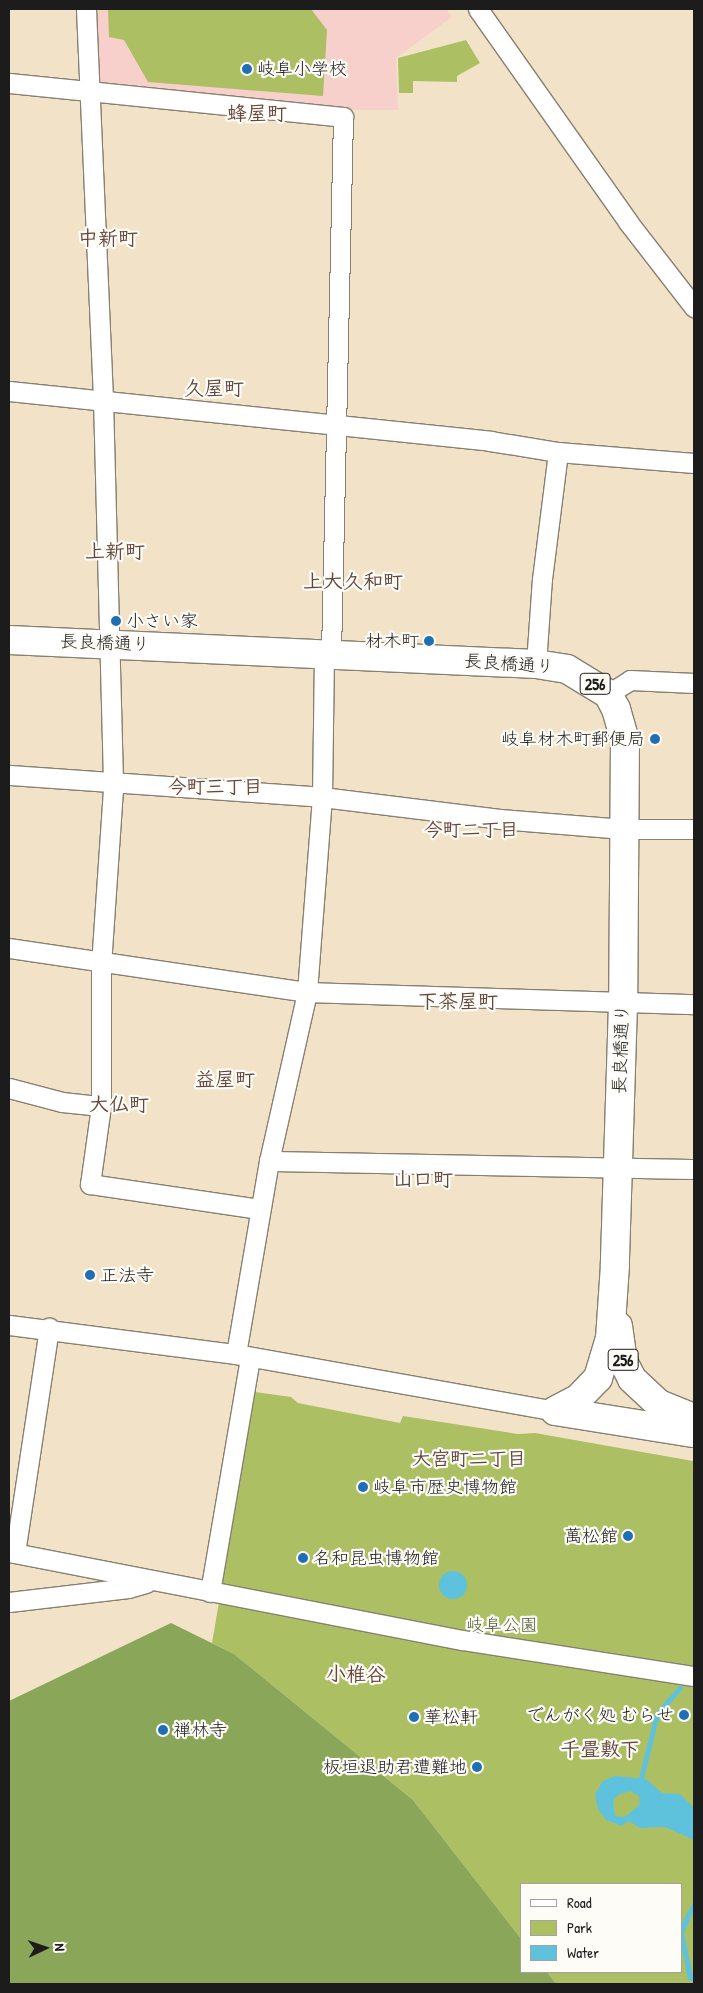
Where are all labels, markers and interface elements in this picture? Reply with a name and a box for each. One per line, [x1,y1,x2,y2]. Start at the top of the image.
place label: 岐阜小学校 [257,58,347,80]
marker: 岐阜小学校 [241,63,253,75]
district label: 蜂屋町 [227,100,287,124]
district label: 中新町 [78,225,138,249]
district label: 久屋町 [184,375,244,399]
district label: 上新町 [85,538,145,562]
district label: 上大久和町 [303,568,403,592]
place label: 小さい家 [126,610,198,632]
marker: 小さい家 [110,615,122,627]
place label: 材木町 [365,630,419,652]
street label: 長良橋通り [60,631,150,655]
marker: 材木町 [423,635,435,647]
street label: 長良橋通り [463,650,555,678]
road number: 256 [579,671,611,698]
place label: 岐阜材木町郵便局 [501,728,645,750]
marker: 岐阜材木町郵便局 [649,733,661,745]
district label: 今町三丁目 [168,776,262,798]
district label: 今町二丁目 [424,819,518,841]
district label: 下茶屋町 [418,988,498,1012]
street label: 長良橋通り [609,1004,633,1094]
district label: 益屋町 [195,1066,255,1090]
district label: 大仏町 [89,1091,149,1115]
district label: 山口町 [393,1166,453,1190]
place label: 正法寺 [100,1264,154,1286]
marker: 正法寺 [84,1269,96,1281]
road number: 256 [607,1346,639,1374]
district label: 大宮町二丁目 [412,1448,526,1470]
place label: 岐阜市歴史博物館 [373,1476,517,1498]
marker: 岐阜市歴史博物館 [357,1481,369,1493]
place label: 萬松館 [564,1525,618,1547]
marker: 萬松館 [622,1530,634,1542]
place label: 名和昆虫博物館 [313,1547,439,1569]
marker: 名和昆虫博物館 [297,1552,309,1564]
park label: 岐阜公園 [466,1614,538,1636]
district label: 小椎谷 [326,1661,386,1685]
place label: でんがく処 むらせ [526,1704,674,1726]
place label: 華松軒 [424,1706,478,1728]
marker: でんがく処 むらせ [678,1709,690,1721]
marker: 華松軒 [408,1711,420,1723]
place label: 禅林寺 [173,1719,227,1741]
marker: 禅林寺 [157,1724,169,1736]
district label: 千畳敷下 [560,1736,640,1760]
place label: 板垣退助君遭難地 [323,1756,467,1778]
marker: 板垣退助君遭難地 [471,1761,483,1773]
legend [520,1883,683,1973]
text: Road [567,1892,592,1913]
text: Park [567,1917,592,1938]
north arrow [20,1923,70,1973]
text: Water [567,1942,599,1963]
text: N [51,1943,70,1951]

